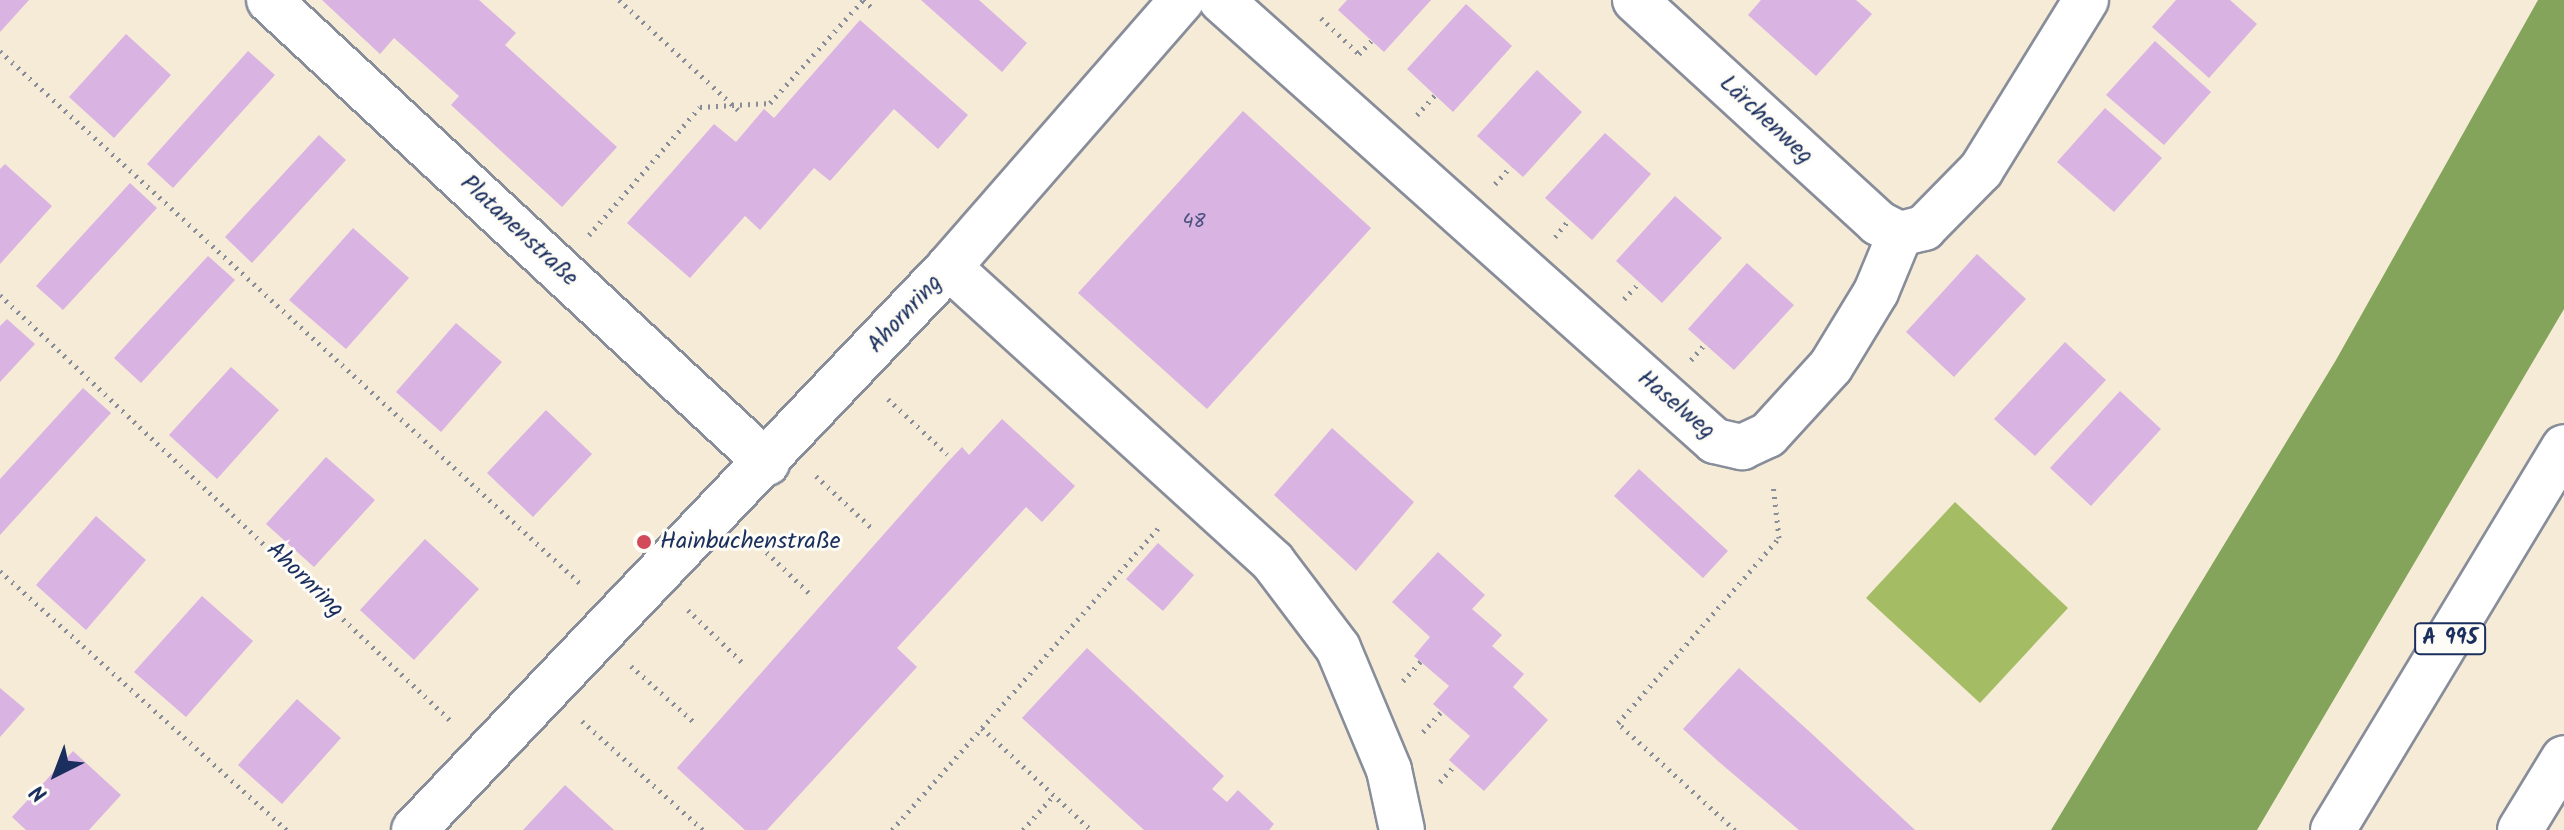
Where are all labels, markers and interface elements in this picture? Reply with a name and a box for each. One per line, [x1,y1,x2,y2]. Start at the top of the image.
street label: Lärchenweg [1713,69,1819,171]
street label: Platanenstraße [454,169,584,293]
house number: 48 [1182,210,1206,234]
street label: Ahornring [861,269,949,359]
street label: Haselweg [1631,364,1721,446]
place label: Hainbuchenstraße [660,528,841,556]
marker: Hainbuchenstraße [635,533,653,551]
street label: Ahornring [260,536,350,624]
road number: A 995 [2414,621,2486,657]
north arrow [16,734,96,814]
text: N [23,775,56,810]

